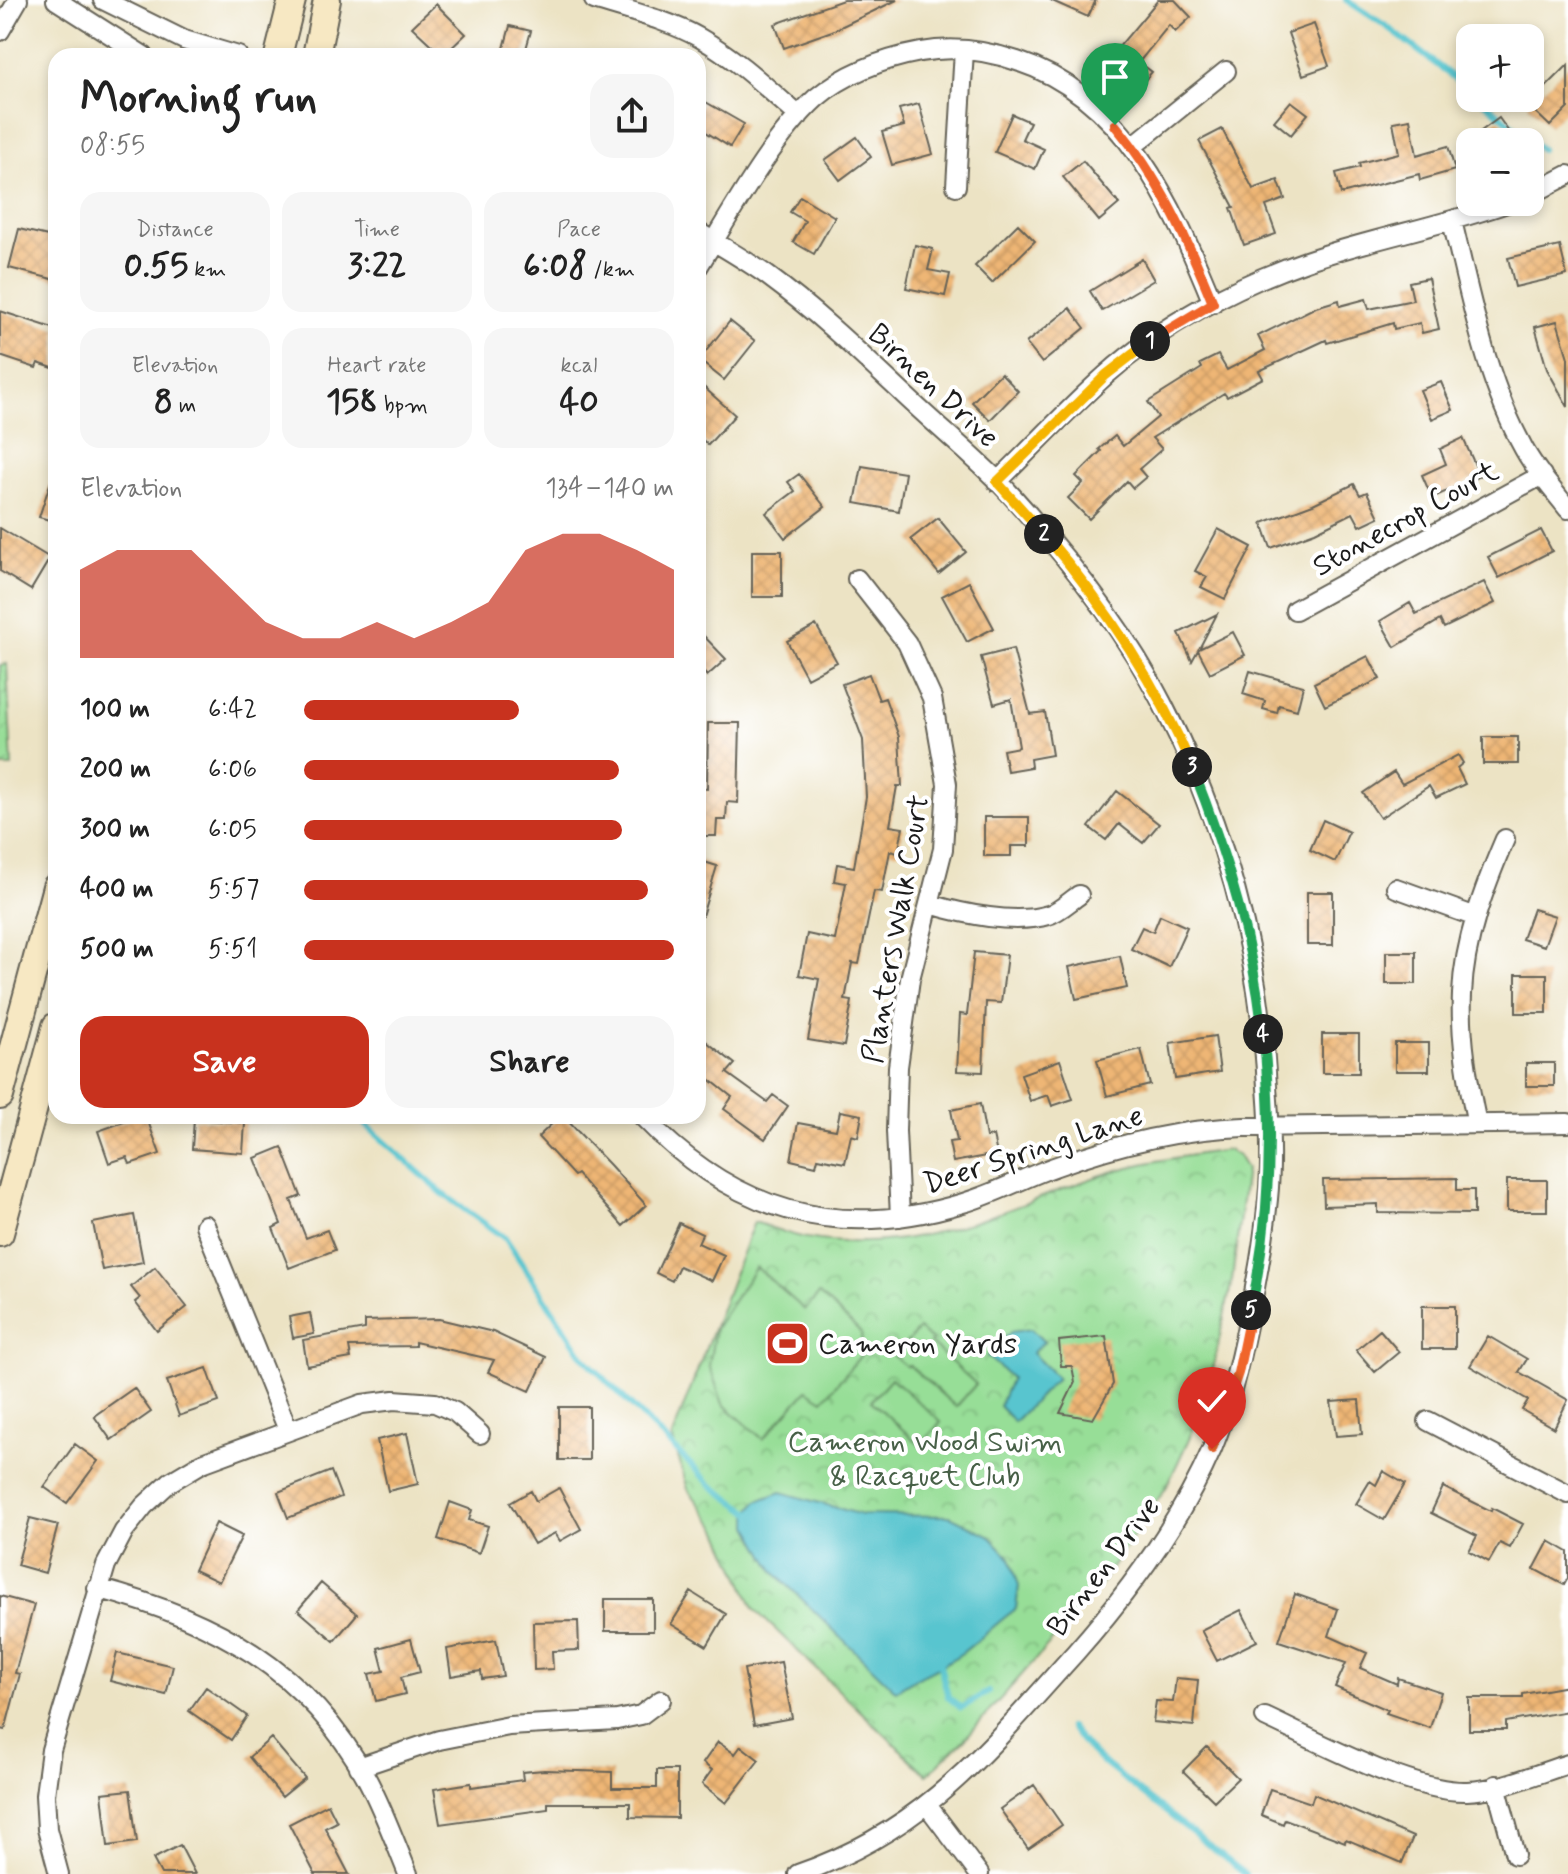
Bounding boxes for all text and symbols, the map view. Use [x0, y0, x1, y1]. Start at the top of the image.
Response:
map controls [1456, 24, 1544, 216]
button: + [1456, 24, 1544, 112]
pin [1081, 43, 1149, 125]
icon: arrive [1093, 55, 1137, 99]
text: Morning run [80, 70, 317, 128]
button: share [590, 74, 674, 158]
button: − [1456, 128, 1544, 216]
text: 08:55 [80, 129, 145, 163]
text: Distance [136, 216, 214, 244]
text: Time [354, 216, 400, 244]
text: Pace [557, 216, 601, 244]
text: 0.55 [124, 244, 188, 289]
text: 3:22 [347, 244, 407, 289]
text: 6:08 [523, 244, 587, 289]
text: km [188, 256, 226, 284]
text: /km [587, 256, 635, 284]
street label: Birnen Drive [859, 315, 1007, 457]
pin: 1 [1130, 321, 1170, 361]
text: 1 [1145, 327, 1155, 355]
text: Elevation [132, 352, 218, 380]
text: Heart rate [328, 352, 426, 380]
text: kcal [561, 352, 597, 380]
text: 8 [154, 380, 173, 425]
text: 158 [326, 380, 378, 425]
text: 40 [559, 380, 599, 425]
text: m [173, 392, 196, 420]
text: bpm [378, 392, 428, 420]
street label: Stonecrop Court [1306, 452, 1506, 586]
text: Elevation [80, 472, 182, 506]
text: 134–140 m [545, 472, 674, 506]
pin: 2 [1024, 514, 1064, 554]
text: 2 [1039, 520, 1049, 548]
text: 100 m [80, 693, 150, 727]
text: 6:42 [208, 693, 257, 727]
pin: 3 [1172, 747, 1212, 787]
text: 200 m [80, 753, 151, 787]
text: 6:06 [208, 753, 257, 787]
text: 3 [1187, 753, 1197, 781]
street label: Planters Walk Court [854, 792, 939, 1066]
text: 300 m [80, 813, 150, 847]
text: 6:05 [208, 813, 257, 847]
text: 400 m [80, 873, 153, 907]
text: 5:57 [208, 873, 259, 907]
text: 500 m [80, 933, 154, 967]
text: 5:51 [208, 933, 257, 967]
pin: 4 [1243, 1014, 1283, 1054]
button: Save [80, 1016, 369, 1108]
button: Share [385, 1016, 674, 1108]
text: 4 [1257, 1020, 1269, 1048]
street label: Deer Spring Lane [919, 1097, 1148, 1204]
pin: 5 [1231, 1290, 1271, 1330]
text: 5 [1244, 1296, 1258, 1324]
sports icon: Cameron Yards [763, 1319, 811, 1367]
place label: Cameron Yards [818, 1325, 1017, 1364]
pin [1178, 1367, 1246, 1449]
icon: check [1190, 1379, 1234, 1423]
park label: Cameron Wood Swim & Racquet Club [787, 1423, 1063, 1496]
street label: Birnen Drive [1039, 1489, 1170, 1645]

